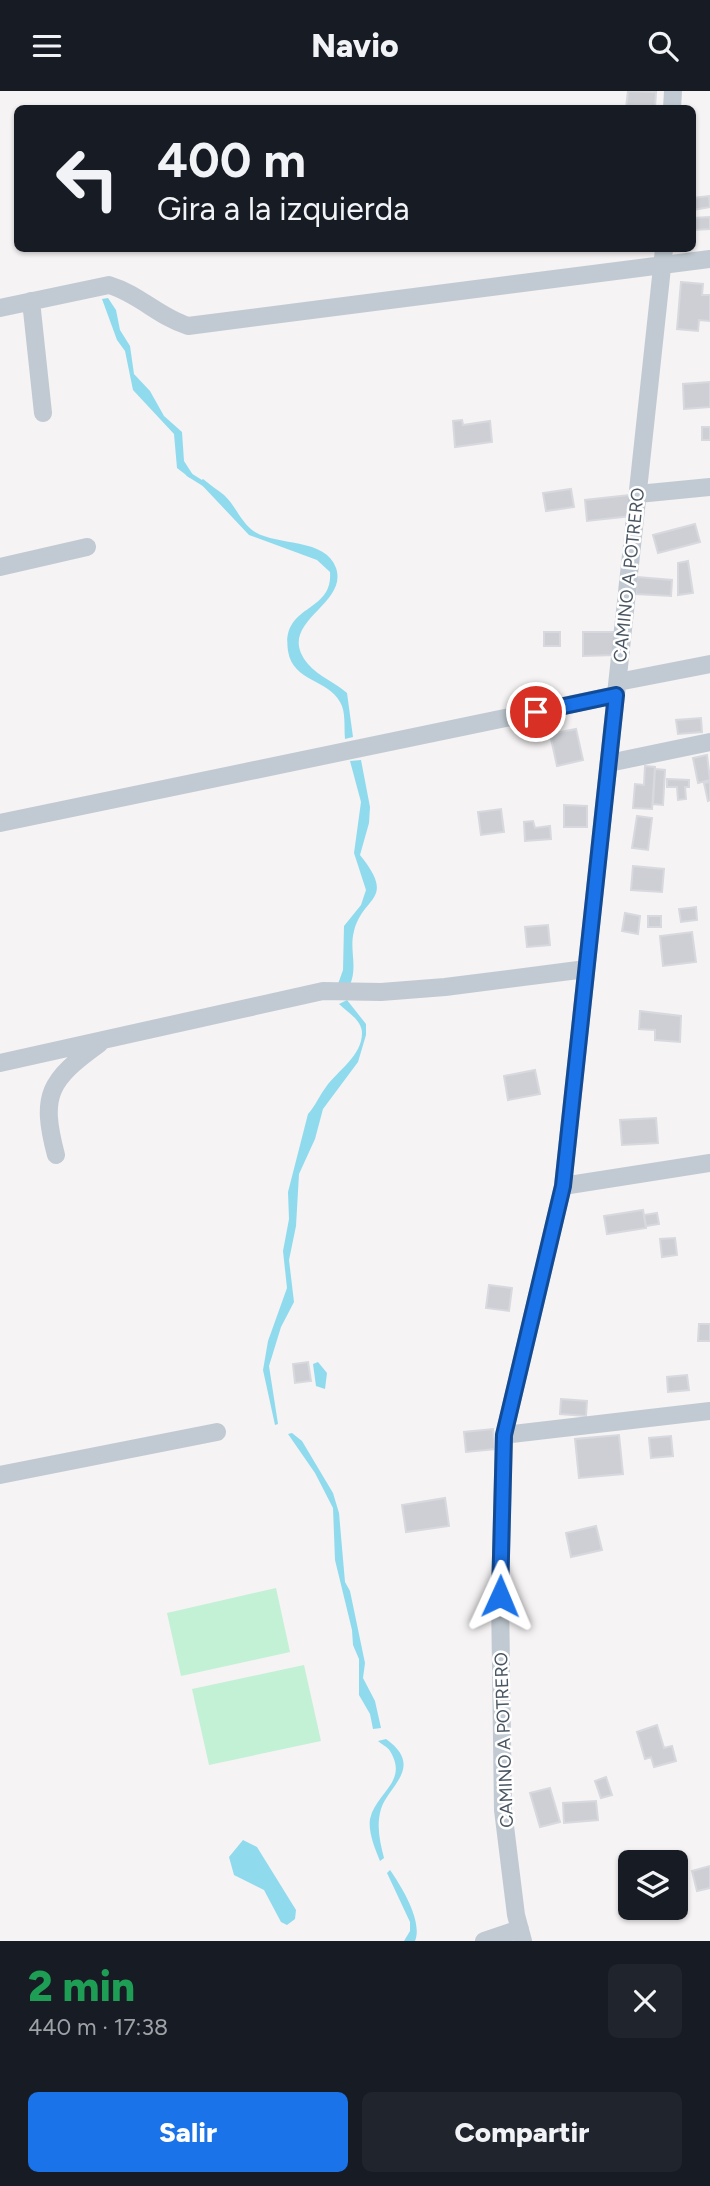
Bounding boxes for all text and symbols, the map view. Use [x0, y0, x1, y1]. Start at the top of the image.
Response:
icon: menu [28, 27, 66, 65]
text: Navio [311, 27, 399, 65]
icon: search [644, 27, 682, 65]
text: 400 m [157, 130, 306, 189]
icon: left [42, 133, 133, 224]
text: Gira a la izquierda [157, 190, 410, 228]
street label: CAMINO A POTRERO [609, 487, 649, 663]
pin [506, 682, 566, 742]
icon: arrive [517, 693, 555, 731]
position arrow [463, 1559, 537, 1633]
street label: CAMINO A POTRERO [490, 1652, 518, 1828]
map controls [618, 1850, 688, 1920]
button: layers [618, 1850, 688, 1920]
text: 2 min [28, 1961, 135, 2012]
button: close [608, 1964, 682, 2038]
text: 440 m · 17:38 [28, 2013, 168, 2041]
button: Salir [28, 2092, 348, 2172]
button: Compartir [362, 2092, 682, 2172]

